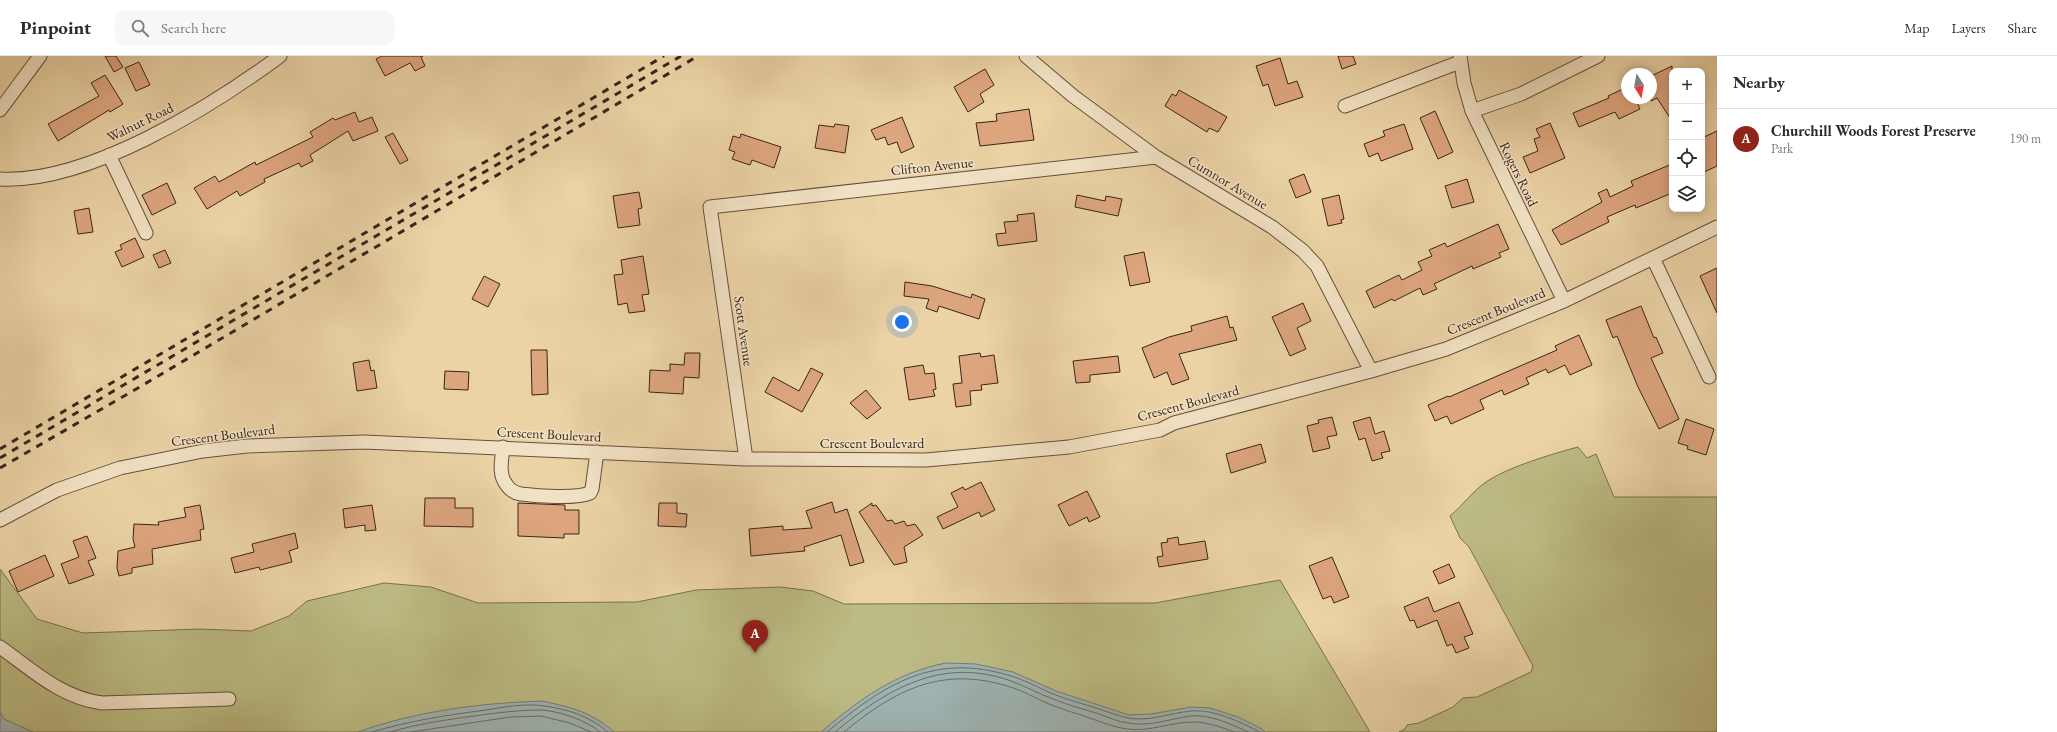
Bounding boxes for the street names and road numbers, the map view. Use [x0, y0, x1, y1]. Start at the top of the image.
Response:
street label: Walnut Road [104, 98, 177, 146]
street label: Rogers Road [1496, 139, 1543, 210]
street label: Cumnor Avenue [1185, 151, 1272, 213]
street label: Clifton Avenue [890, 153, 975, 179]
street label: Crescent Boulevard [1444, 283, 1549, 339]
street label: Scott Avenue [730, 295, 758, 368]
street label: Crescent Boulevard [1135, 381, 1242, 425]
street label: Crescent Boulevard [170, 420, 277, 450]
street label: Crescent Boulevard [496, 422, 603, 446]
street label: Crescent Boulevard [820, 434, 925, 452]

